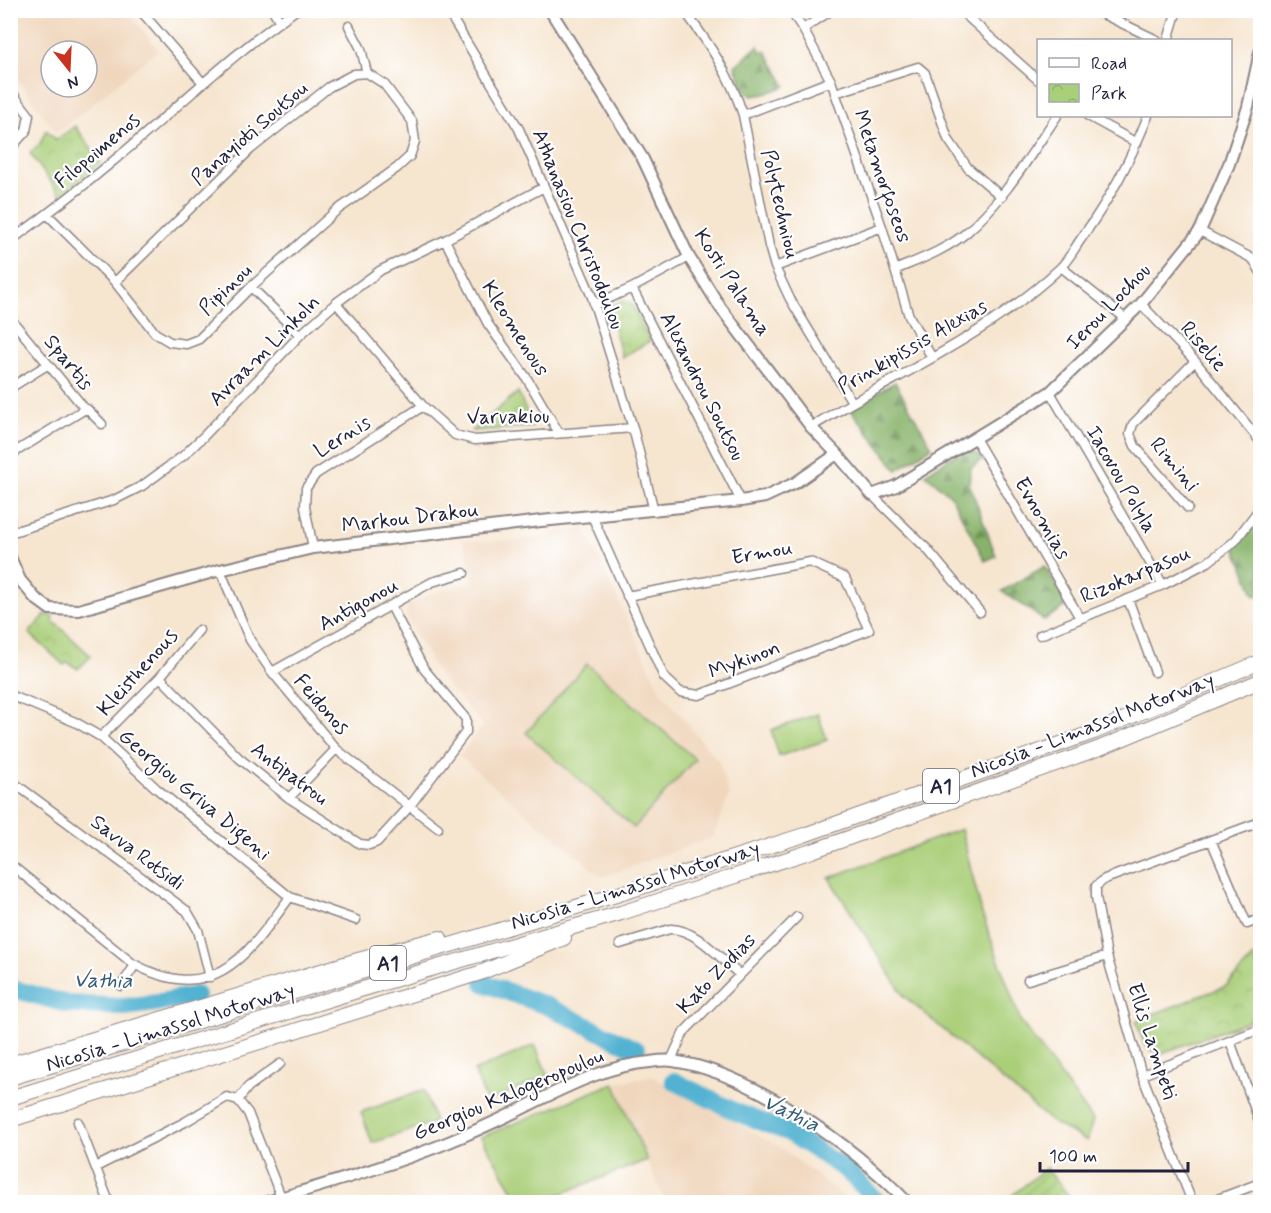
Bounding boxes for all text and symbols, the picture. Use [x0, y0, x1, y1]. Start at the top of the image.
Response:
north arrow [39, 39, 99, 99]
legend [1037, 39, 1232, 117]
text: Road [1091, 52, 1127, 76]
text: N [65, 70, 81, 93]
street label: Panayioti Soutsou [185, 75, 314, 192]
text: Park [1091, 82, 1127, 106]
street label: Metamorfoseos [844, 106, 918, 247]
street label: Filopoimenos [49, 107, 147, 195]
street label: Athanasiou Christodoulou [525, 125, 631, 334]
street label: Polytechniou [754, 147, 806, 262]
street label: Kosti Palama [687, 223, 777, 342]
street label: Pipinou [193, 257, 258, 322]
street label: Ierou Lochou [1060, 257, 1157, 356]
street label: Kleomenous [475, 275, 556, 382]
street label: Avraam Linkoln [203, 289, 327, 413]
street label: Prinkipissis Alexias [832, 293, 993, 401]
street label: Alexandrou Soutsou [653, 307, 752, 466]
street label: Riselie [1174, 315, 1233, 378]
street label: Spartis [37, 329, 99, 396]
street label: Varvakiou [466, 402, 550, 432]
street label: Lernis [309, 409, 376, 465]
street label: Iacovou Polyla [1079, 421, 1163, 538]
street label: Rimini [1143, 431, 1205, 498]
street label: Evnomias [1007, 472, 1077, 565]
street label: Markou Drakou [340, 496, 480, 540]
street label: Ermou [730, 534, 795, 572]
street label: Rizokarpasou [1076, 539, 1195, 611]
street label: Antigonou [314, 571, 403, 638]
street label: Kleisthenous [91, 623, 185, 723]
street label: Mykinon [705, 634, 784, 686]
street label: Nicosia - Limassol Motorway [966, 666, 1218, 785]
street label: Feidonos [287, 668, 356, 741]
street label: Georgiou Griva Digeni [111, 722, 277, 869]
street label: Antipatrou [245, 735, 334, 812]
road number: A1 [923, 769, 959, 803]
street label: Savva Rotsidi [85, 808, 190, 897]
street label: Nicosia - Limassol Motorway [507, 835, 763, 937]
street label: Kato Zodias [671, 927, 763, 1021]
road number: A1 [370, 946, 406, 980]
water label: Vathia [73, 966, 133, 996]
street label: Nicosia - Limassol Motorway [42, 977, 298, 1079]
street label: Ellis Lampeti [1120, 980, 1184, 1103]
street label: Georgiou Kalogeropoulou [409, 1042, 608, 1149]
water label: Vathia [759, 1088, 824, 1139]
scale bar [1040, 1135, 1188, 1173]
text: 100 m [1049, 1145, 1097, 1169]

